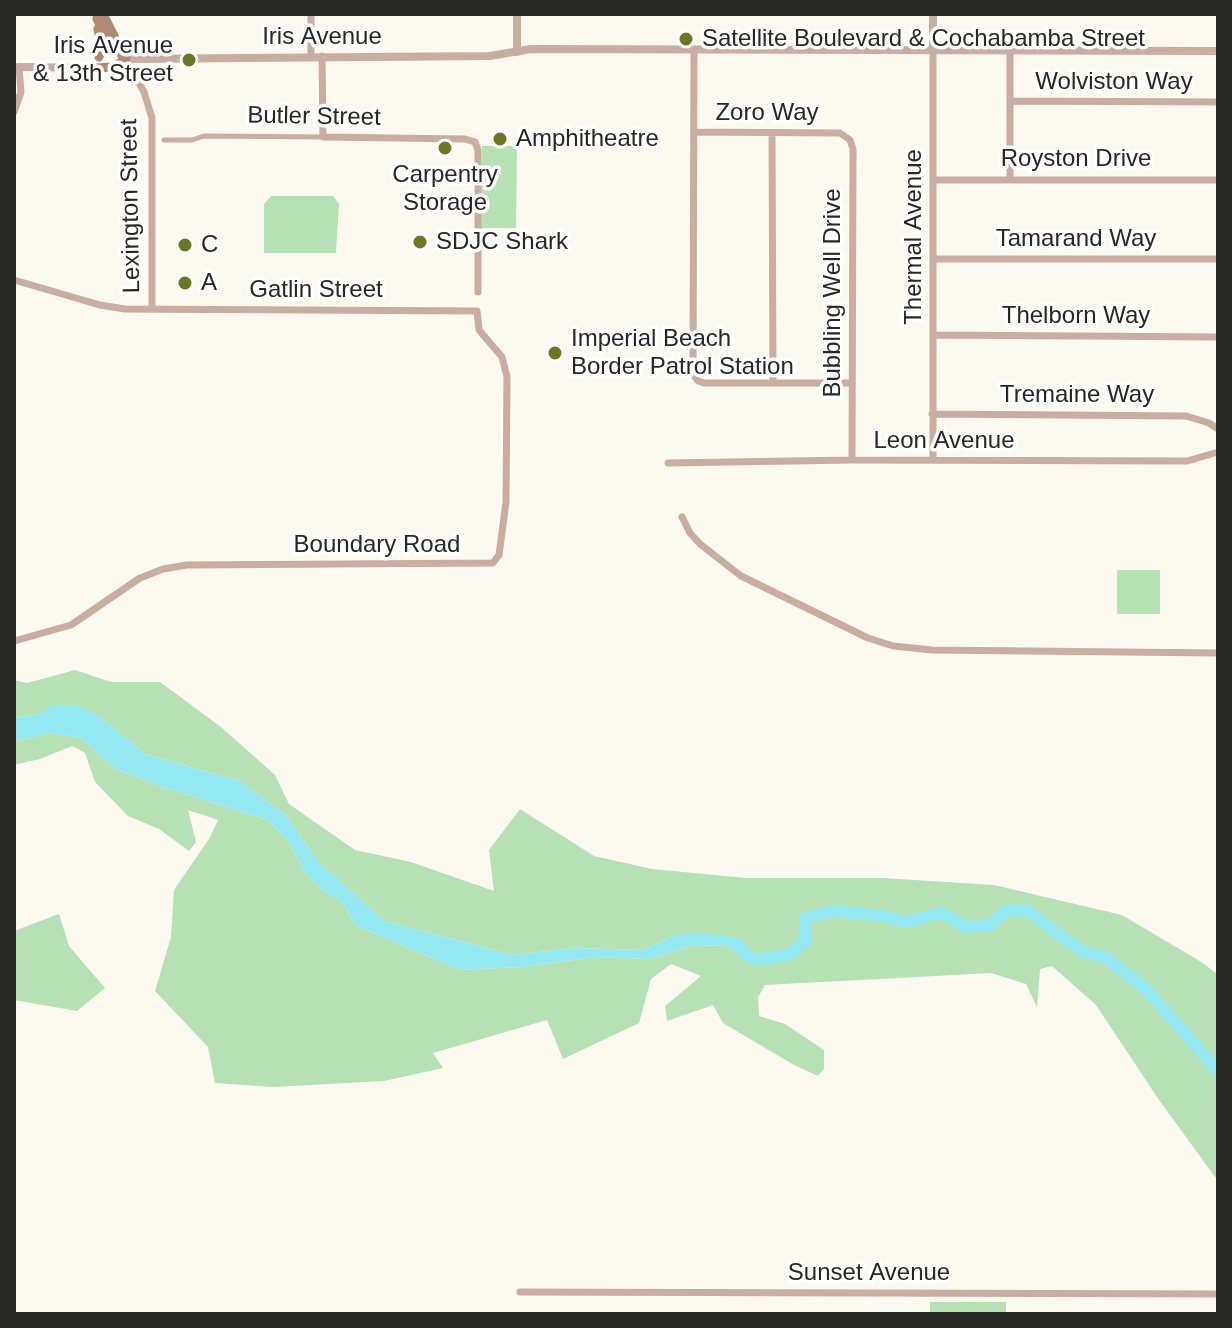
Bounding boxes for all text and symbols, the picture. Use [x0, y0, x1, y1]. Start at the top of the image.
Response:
street label: Iris Avenue [262, 23, 382, 51]
place label: Satellite Boulevard & Cochabamba Street [702, 25, 1145, 53]
marker: Satellite Boulevard & Cochabamba Street [677, 30, 695, 48]
place label: Iris Avenue & 13th Street [33, 32, 173, 88]
marker: Iris Avenue & 13th Street [180, 51, 198, 69]
street label: Wolviston Way [1035, 68, 1193, 96]
street label: Zoro Way [715, 99, 819, 127]
street label: Butler Street [247, 101, 381, 133]
street label: Lexington Street [115, 118, 147, 294]
place label: Amphitheatre [516, 125, 659, 153]
marker: Amphitheatre [491, 130, 509, 148]
marker: Carpentry Storage [436, 139, 454, 157]
street label: Royston Drive [1001, 145, 1151, 173]
street label: Thermal Avenue [900, 149, 928, 325]
place label: Carpentry Storage [392, 161, 498, 217]
street label: Bubbling Well Drive [819, 189, 847, 397]
street label: Tamarand Way [996, 225, 1156, 253]
place label: SDJC Shark [436, 228, 568, 256]
place label: C [201, 231, 218, 259]
marker: SDJC Shark [411, 233, 429, 251]
marker: C [176, 236, 194, 254]
place label: A [201, 269, 217, 297]
marker: A [176, 274, 194, 292]
street label: Gatlin Street [249, 276, 383, 304]
street label: Thelborn Way [1002, 302, 1150, 330]
place label: Imperial Beach Border Patrol Station [571, 325, 794, 381]
marker: Imperial Beach Border Patrol Station [546, 344, 564, 362]
street label: Tremaine Way [1000, 381, 1154, 409]
street label: Leon Avenue [873, 427, 1015, 455]
street label: Boundary Road [294, 531, 460, 559]
street label: Sunset Avenue [788, 1259, 950, 1287]

